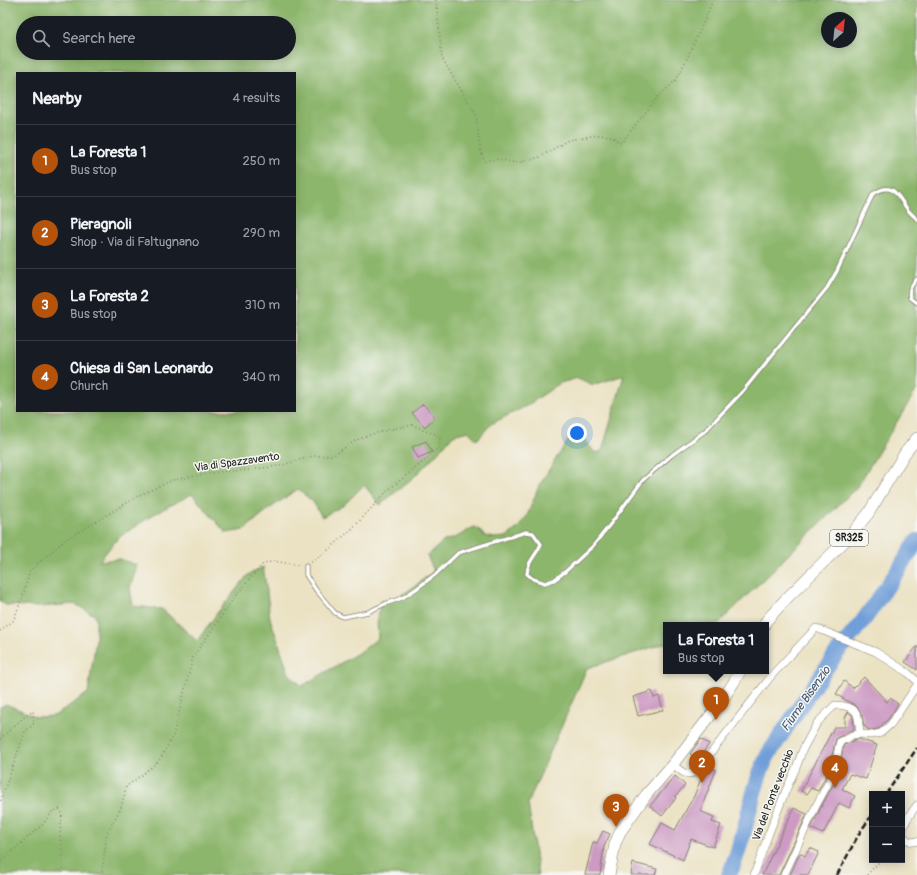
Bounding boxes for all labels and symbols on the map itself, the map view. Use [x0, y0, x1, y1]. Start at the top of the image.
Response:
north arrow [821, 12, 857, 48]
your location [567, 423, 587, 443]
street label: Via di Spazzavento [194, 450, 280, 474]
road number: SR325 [830, 530, 868, 546]
water label: Fiume Bisenzio [778, 662, 835, 734]
pin: 1 [703, 687, 729, 720]
street label: Via del Ponte vecchio [750, 747, 796, 843]
pin: 2 [689, 750, 715, 783]
pin: 4 [822, 755, 848, 788]
pin: 3 [603, 794, 629, 827]

